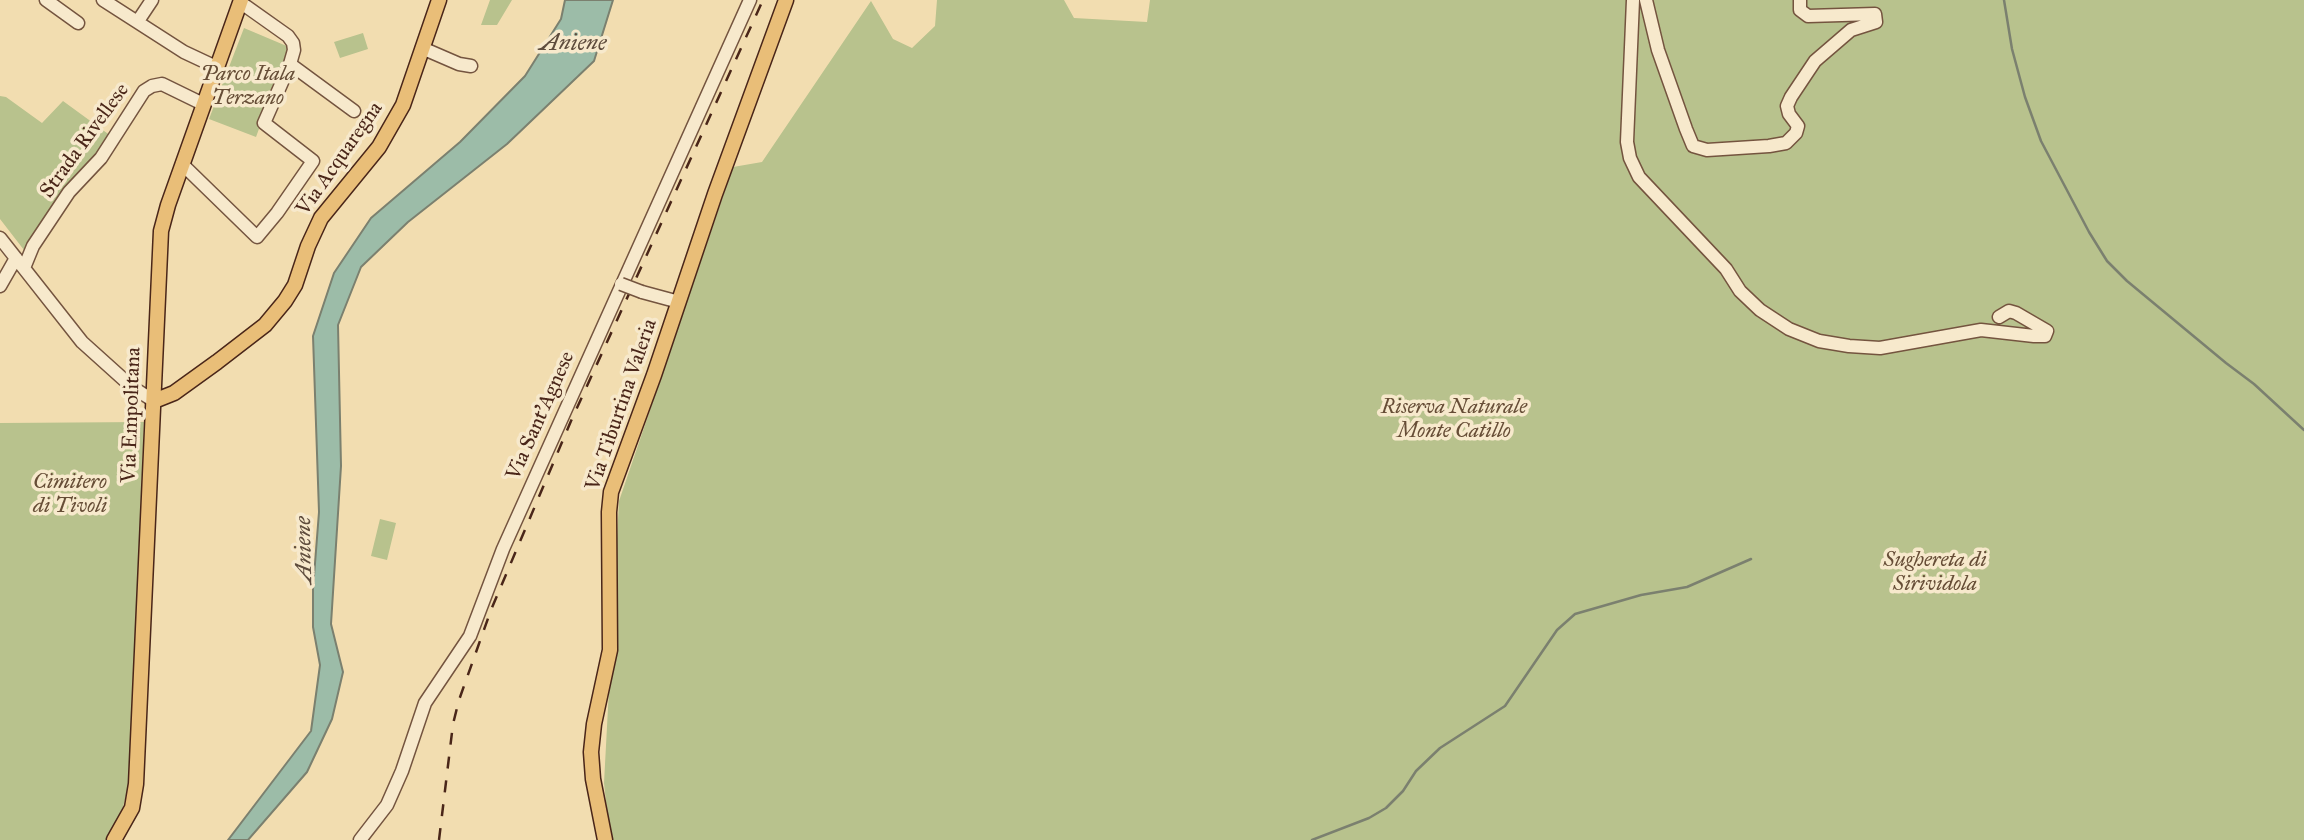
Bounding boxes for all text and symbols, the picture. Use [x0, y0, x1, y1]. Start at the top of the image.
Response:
water label: Aniene [539, 30, 607, 58]
park label: Parco Itala Terzano [201, 62, 295, 112]
street label: Strada Rivellese [35, 79, 135, 203]
street label: Via Acquaregna [291, 97, 389, 221]
street label: Via Tiburtina Valeria [581, 316, 663, 494]
street label: Via Empolitana [117, 347, 147, 483]
street label: Via Sant'Agnese [501, 348, 581, 484]
park label: Riserva Naturale Monte Catillo [1381, 395, 1527, 445]
park label: Cimitero di Tivoli [33, 470, 107, 520]
water label: Aniene [291, 516, 319, 584]
park label: Sughereta di Sirividola [1883, 548, 1987, 598]

